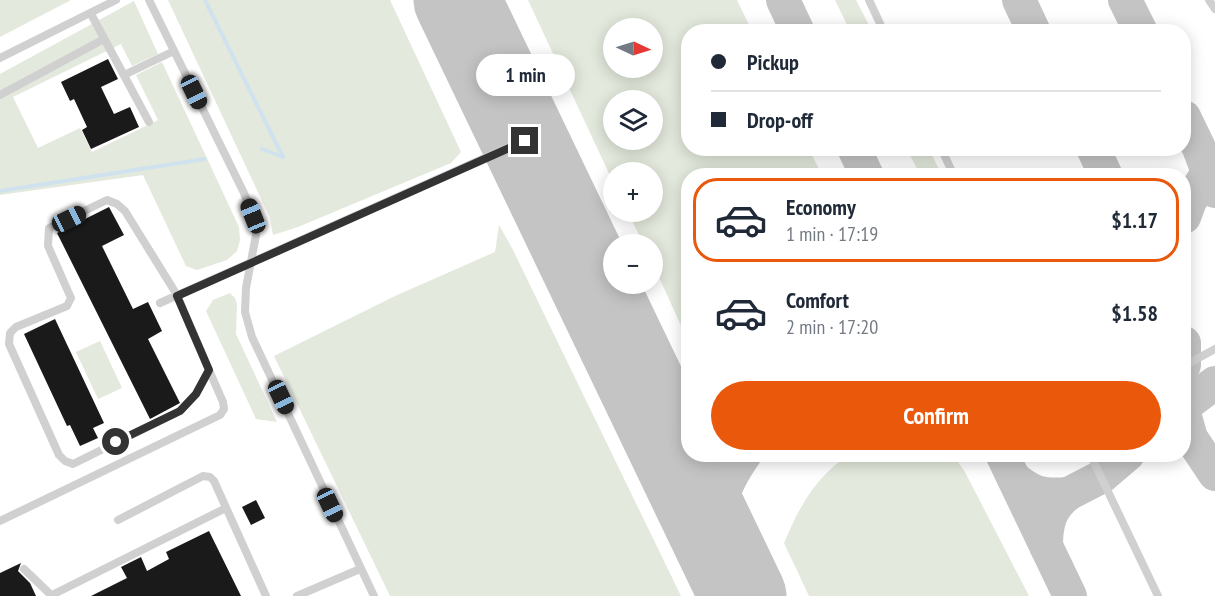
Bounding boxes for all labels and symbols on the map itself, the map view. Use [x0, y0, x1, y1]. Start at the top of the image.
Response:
north arrow [603, 18, 663, 78]
callout: 1 min [476, 54, 574, 96]
car [178, 72, 210, 112]
route end [511, 127, 538, 154]
car [238, 196, 268, 236]
car [49, 203, 89, 235]
car [265, 377, 297, 417]
route start [102, 428, 129, 455]
car [314, 485, 346, 525]

